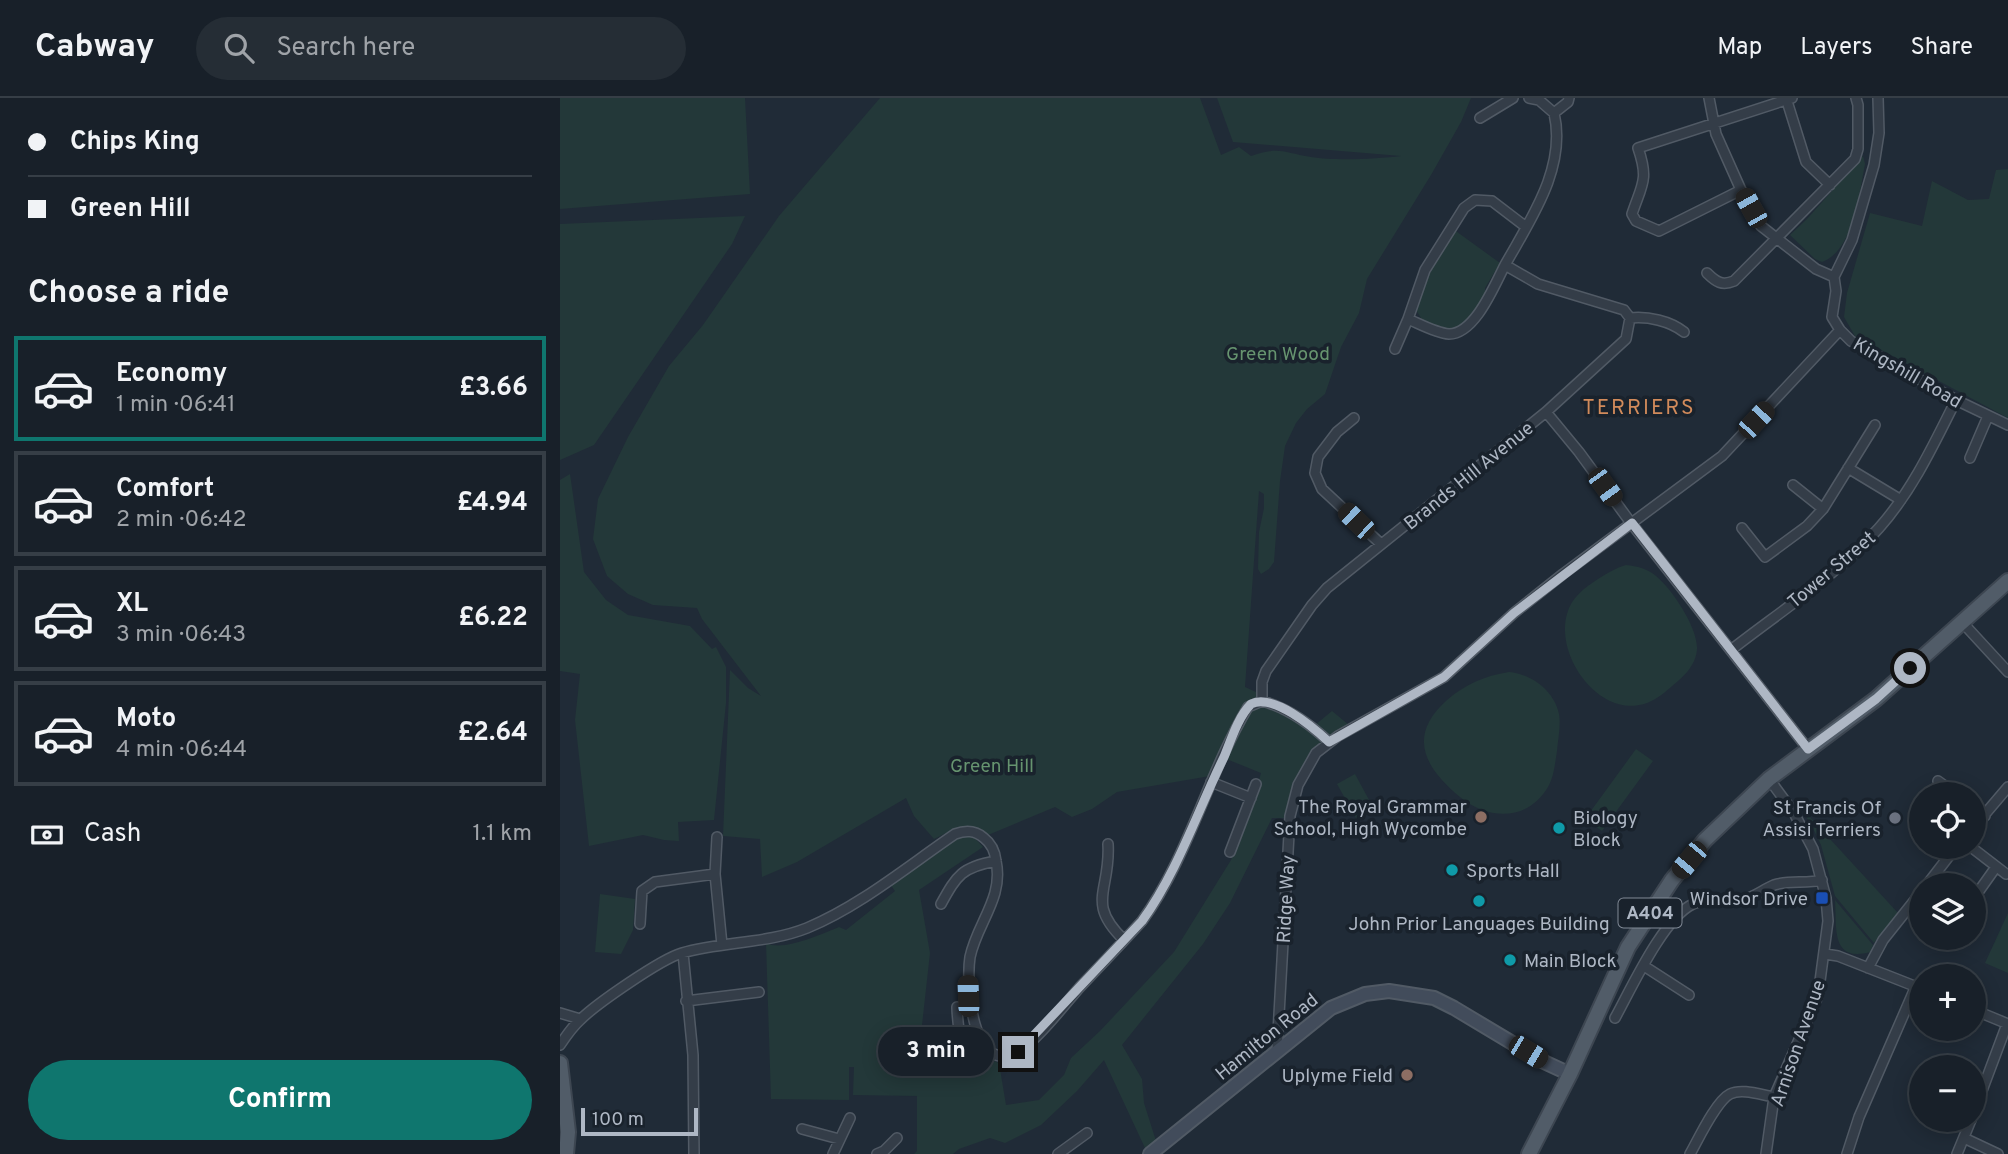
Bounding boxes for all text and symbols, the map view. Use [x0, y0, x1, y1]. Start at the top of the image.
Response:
search box [196, 17, 686, 80]
text: Cabway [35, 27, 154, 69]
icon: search [220, 29, 258, 67]
text: Search here [276, 32, 415, 65]
text: Map [1717, 33, 1762, 63]
text: Layers [1800, 33, 1872, 63]
text: Share [1910, 33, 1973, 63]
text: Chips King [70, 126, 200, 159]
car [1732, 185, 1771, 231]
text: Green Hill [70, 193, 191, 226]
text: Choose a ride [28, 274, 229, 314]
street label: Kingshill Road [1848, 333, 1966, 415]
park label: Green Wood [1226, 343, 1330, 367]
icon: car [32, 357, 95, 420]
text: Economy [116, 358, 227, 391]
text: £3.66 [459, 372, 528, 405]
text: 1 min · 06:41 [116, 391, 236, 420]
district label: TERRIERS [1582, 395, 1696, 422]
car [1734, 397, 1779, 443]
street label: Brands Hill Avenue [1400, 417, 1539, 536]
car [1585, 464, 1626, 510]
icon: car [32, 472, 95, 535]
text: Comfort [116, 473, 214, 506]
text: £4.94 [457, 487, 528, 520]
car [1334, 499, 1379, 543]
text: 2 min · 06:42 [116, 506, 247, 535]
street label: Tower Street [1783, 527, 1881, 614]
icon: car [32, 587, 95, 650]
text: XL [116, 588, 148, 621]
text: £6.22 [458, 602, 528, 635]
text: 3 min · 06:43 [116, 621, 246, 650]
route start [1894, 652, 1926, 684]
icon: car [32, 702, 95, 765]
text: Moto [116, 703, 176, 736]
text: £2.64 [457, 717, 528, 750]
text: 4 min · 06:44 [116, 736, 247, 765]
park label: Green Hill [950, 755, 1034, 779]
map controls [1909, 782, 1986, 1132]
button: locate [1909, 782, 1986, 859]
place label: The Royal Grammar School, High Wycombe [1273, 796, 1468, 842]
place label: St Francis Of Assisi Terriers [1762, 797, 1882, 843]
place label: Biology Block [1573, 807, 1638, 853]
marker: The Royal Grammar School, High Wycombe [1473, 809, 1489, 825]
marker: St Francis Of Assisi Terriers [1887, 810, 1903, 826]
icon: cash [28, 816, 66, 854]
text: Cash [84, 818, 141, 851]
text: 1.1 km [473, 820, 532, 849]
marker: Biology Block [1551, 820, 1567, 836]
car [1668, 837, 1711, 883]
street label: Ridge Way [1273, 854, 1301, 944]
place label: Sports Hall [1466, 860, 1560, 884]
marker: Sports Hall [1444, 862, 1460, 878]
button: layers [1909, 873, 1986, 950]
place label: Windsor Drive [1689, 888, 1808, 912]
marker: Windsor Drive [1814, 890, 1830, 906]
marker: John Prior Languages Building [1471, 893, 1487, 909]
road number: A404 [1618, 898, 1682, 928]
place label: John Prior Languages Building [1348, 913, 1610, 937]
place label: Main Block [1524, 950, 1617, 974]
marker: Main Block [1502, 952, 1518, 968]
button: + [1909, 964, 1986, 1041]
car [957, 975, 980, 1017]
street label: Arnison Avenue [1766, 977, 1832, 1110]
street label: Hamilton Road [1211, 989, 1324, 1086]
callout: 3 min [878, 1028, 994, 1076]
car [1505, 1032, 1552, 1072]
route end [1002, 1036, 1034, 1068]
text: 3 min [906, 1037, 966, 1066]
button: − [1909, 1055, 1986, 1132]
button: Confirm [28, 1060, 532, 1140]
place label: Uplyme Field [1282, 1065, 1393, 1089]
marker: Uplyme Field [1399, 1067, 1415, 1083]
scale bar [581, 1105, 698, 1137]
text: 100 m [592, 1108, 644, 1132]

